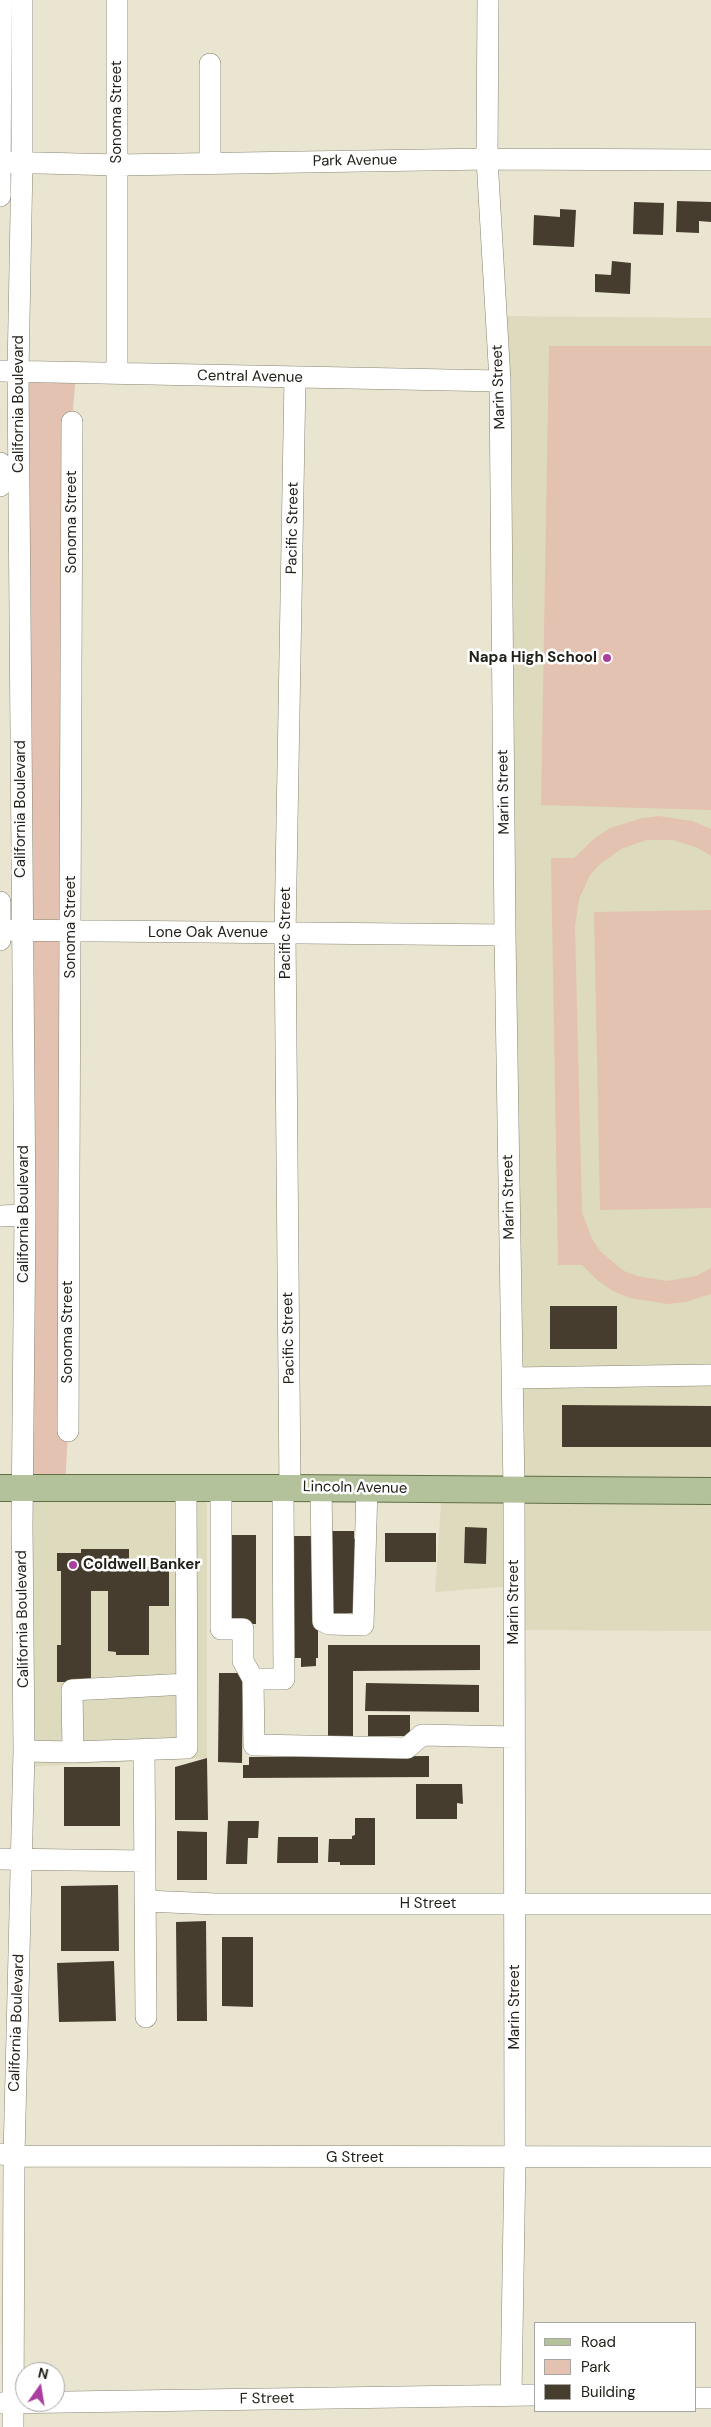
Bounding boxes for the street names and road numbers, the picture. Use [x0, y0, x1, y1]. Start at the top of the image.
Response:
street label: Sonoma Street [108, 60, 126, 164]
street label: Park Avenue [313, 151, 397, 171]
street label: California Boulevard [10, 335, 28, 473]
street label: Marin Street [489, 344, 509, 430]
street label: Central Avenue [197, 367, 303, 387]
street label: Sonoma Street [63, 470, 81, 574]
street label: Pacific Street [283, 482, 303, 574]
street label: California Boulevard [12, 740, 30, 878]
street label: Marin Street [494, 749, 514, 835]
street label: Sonoma Street [62, 875, 80, 979]
street label: Pacific Street [277, 887, 295, 979]
street label: Lone Oak Avenue [148, 924, 268, 942]
street label: California Boulevard [15, 1145, 33, 1283]
street label: Marin Street [499, 1154, 519, 1240]
street label: Sonoma Street [59, 1280, 77, 1384]
street label: Pacific Street [279, 1292, 299, 1384]
street label: Lincoln Avenue [303, 1478, 407, 1498]
street label: California Boulevard [13, 1550, 33, 1688]
street label: Marin Street [505, 1559, 523, 1645]
street label: H Street [400, 1895, 456, 1913]
street label: California Boulevard [6, 1954, 28, 2092]
street label: Marin Street [506, 1964, 524, 2050]
street label: G Street [326, 2149, 384, 2167]
street label: F Street [240, 2390, 294, 2408]

